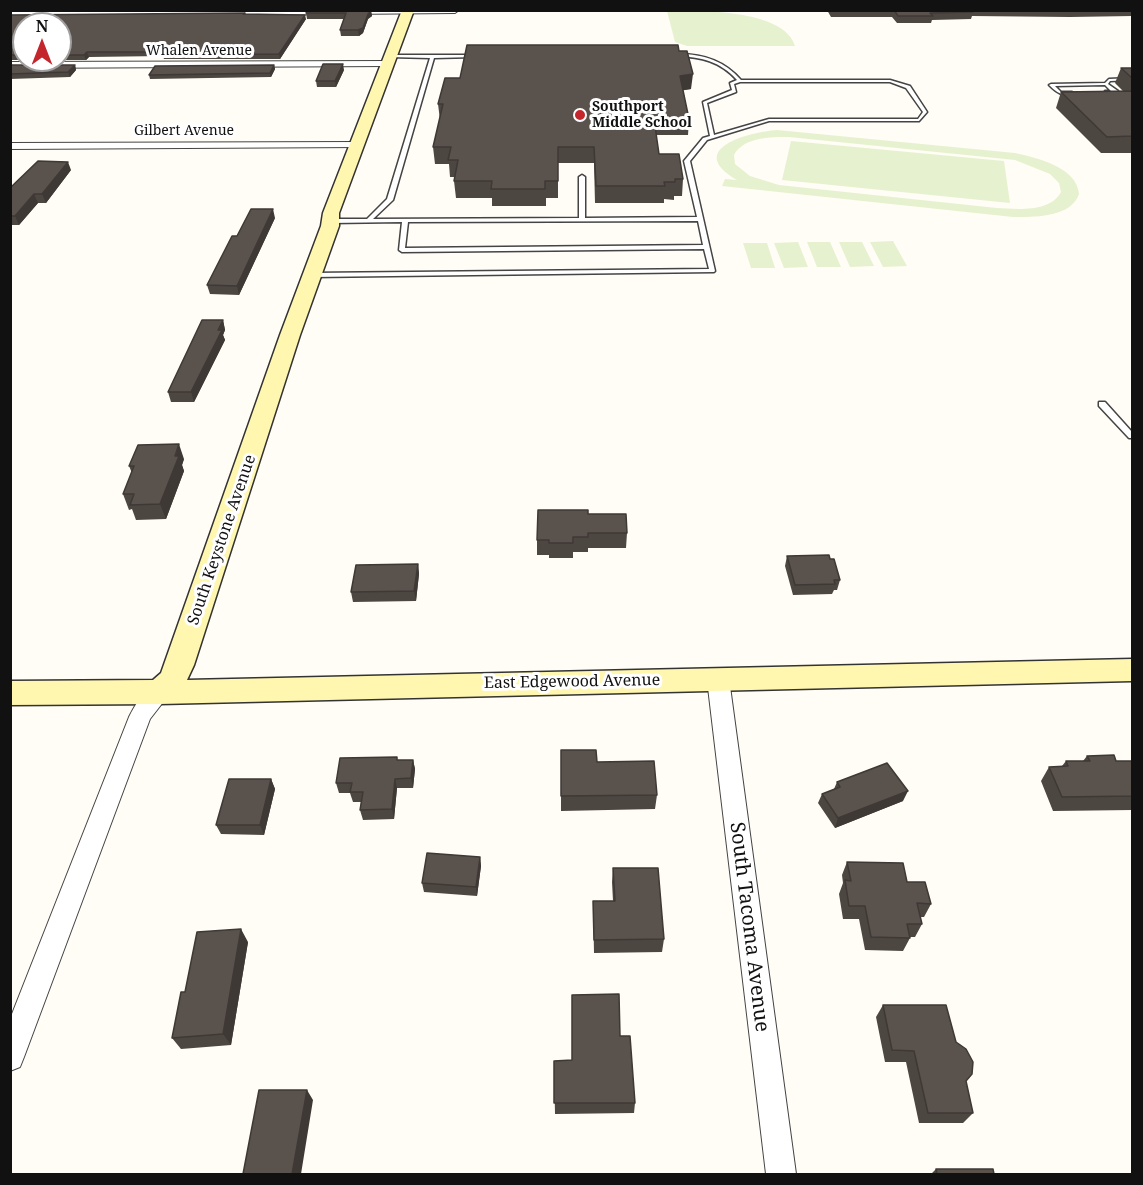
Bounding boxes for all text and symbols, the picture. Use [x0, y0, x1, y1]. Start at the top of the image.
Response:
north arrow [12, 12, 72, 72]
text: N [36, 15, 48, 37]
street label: Whalen Avenue [146, 43, 252, 59]
place label: Southport Middle School [592, 99, 692, 132]
marker: Southport Middle School [573, 108, 587, 122]
street label: Gilbert Avenue [134, 123, 234, 139]
street label: South Keystone Avenue [184, 452, 260, 628]
street label: East Edgewood Avenue [484, 671, 660, 693]
street label: South Tacoma Avenue [724, 821, 774, 1033]

